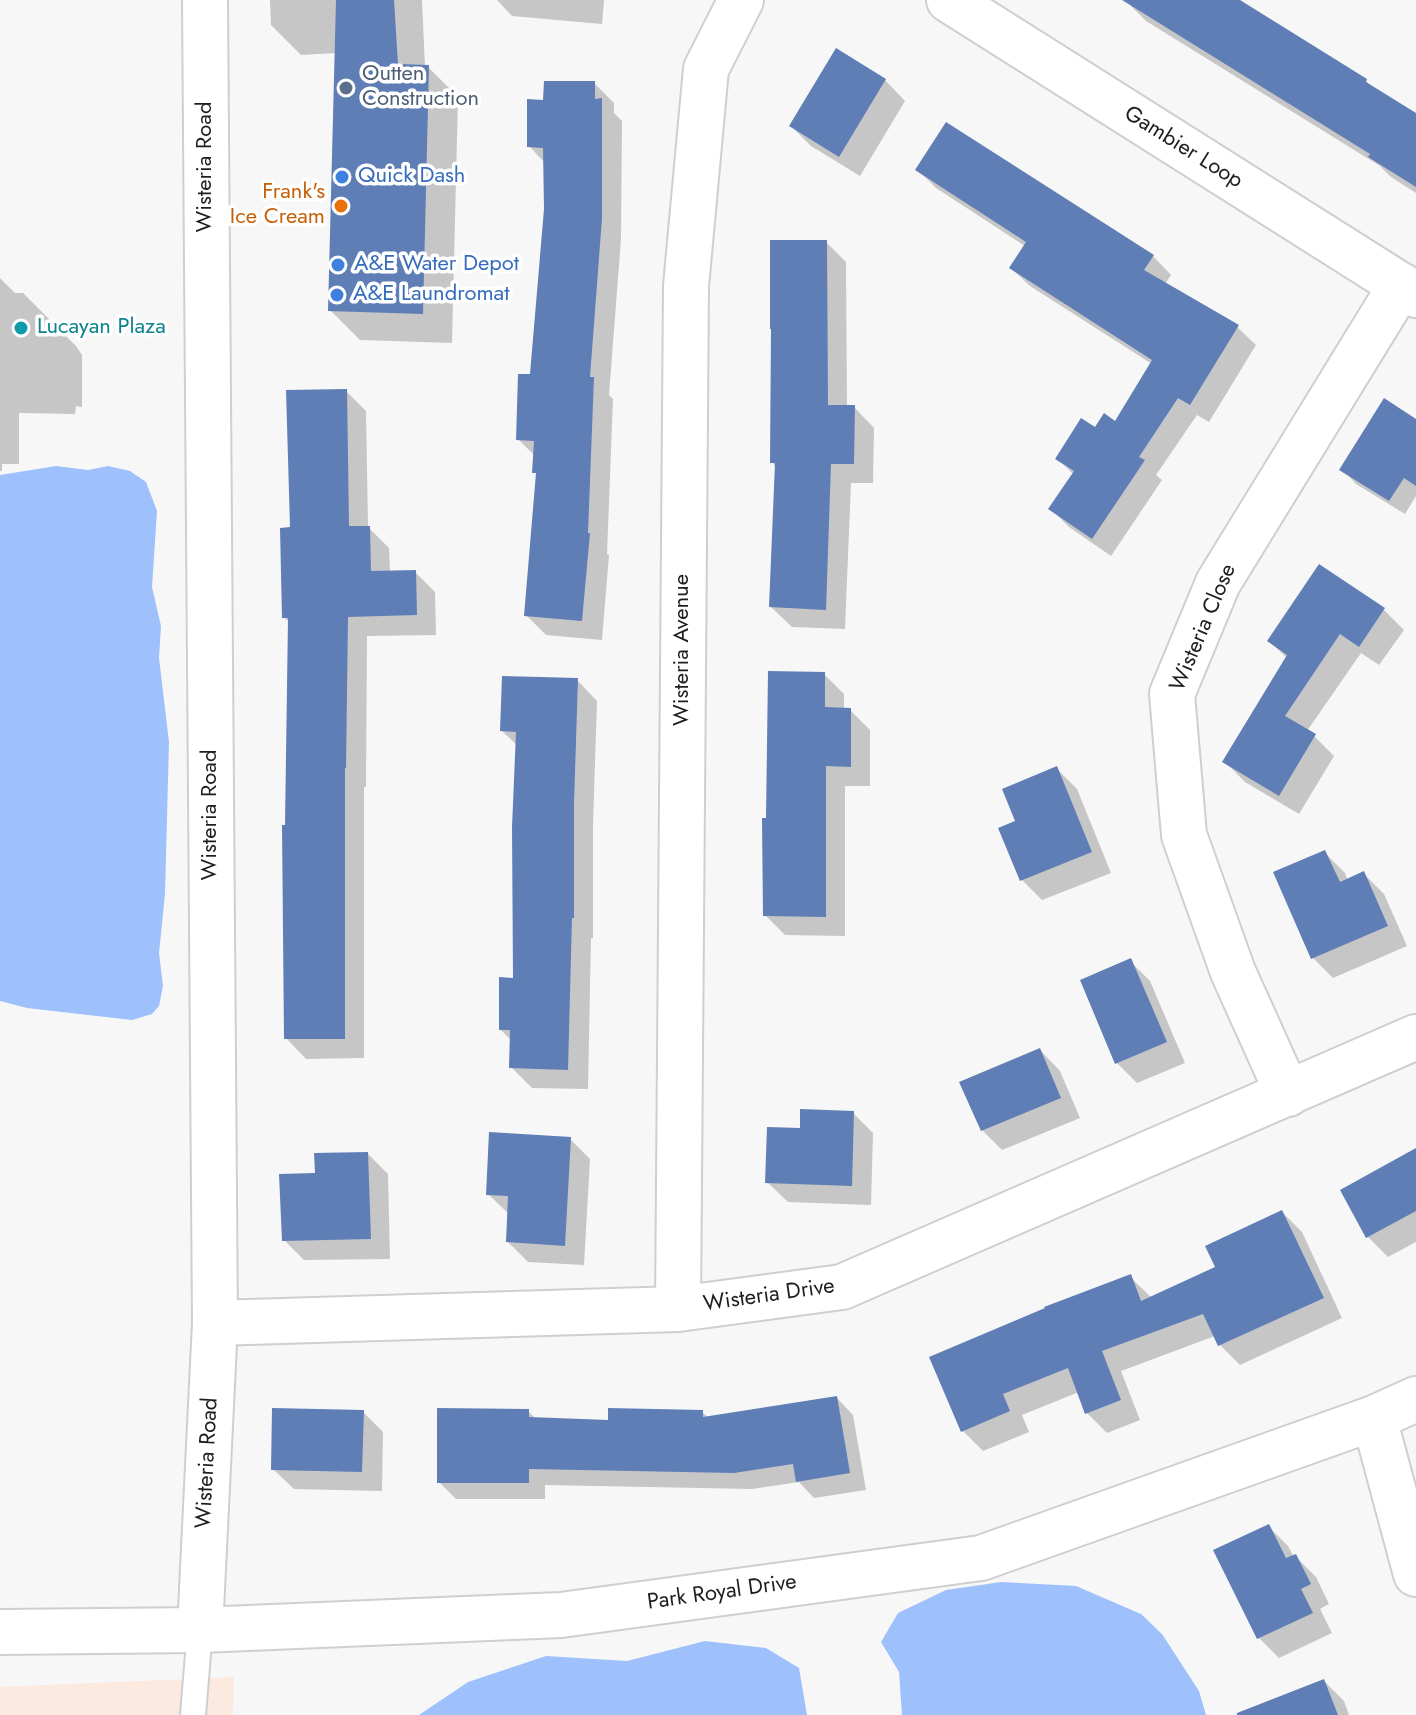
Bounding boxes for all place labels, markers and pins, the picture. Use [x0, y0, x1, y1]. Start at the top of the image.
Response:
place label: Outten Construction [362, 62, 479, 114]
marker: Outten Construction [337, 79, 355, 97]
place label: Quick Dash [358, 164, 465, 190]
marker: Quick Dash [333, 168, 351, 186]
place label: Frank's Ice Cream [230, 180, 325, 232]
marker: Frank's Ice Cream [332, 197, 350, 215]
place label: A&E Water Depot [354, 252, 519, 278]
marker: A&E Water Depot [329, 256, 347, 274]
place label: A&E Laundromat [353, 282, 509, 308]
marker: A&E Laundromat [328, 286, 346, 304]
place label: Lucayan Plaza [37, 315, 166, 341]
marker: Lucayan Plaza [12, 319, 30, 337]

